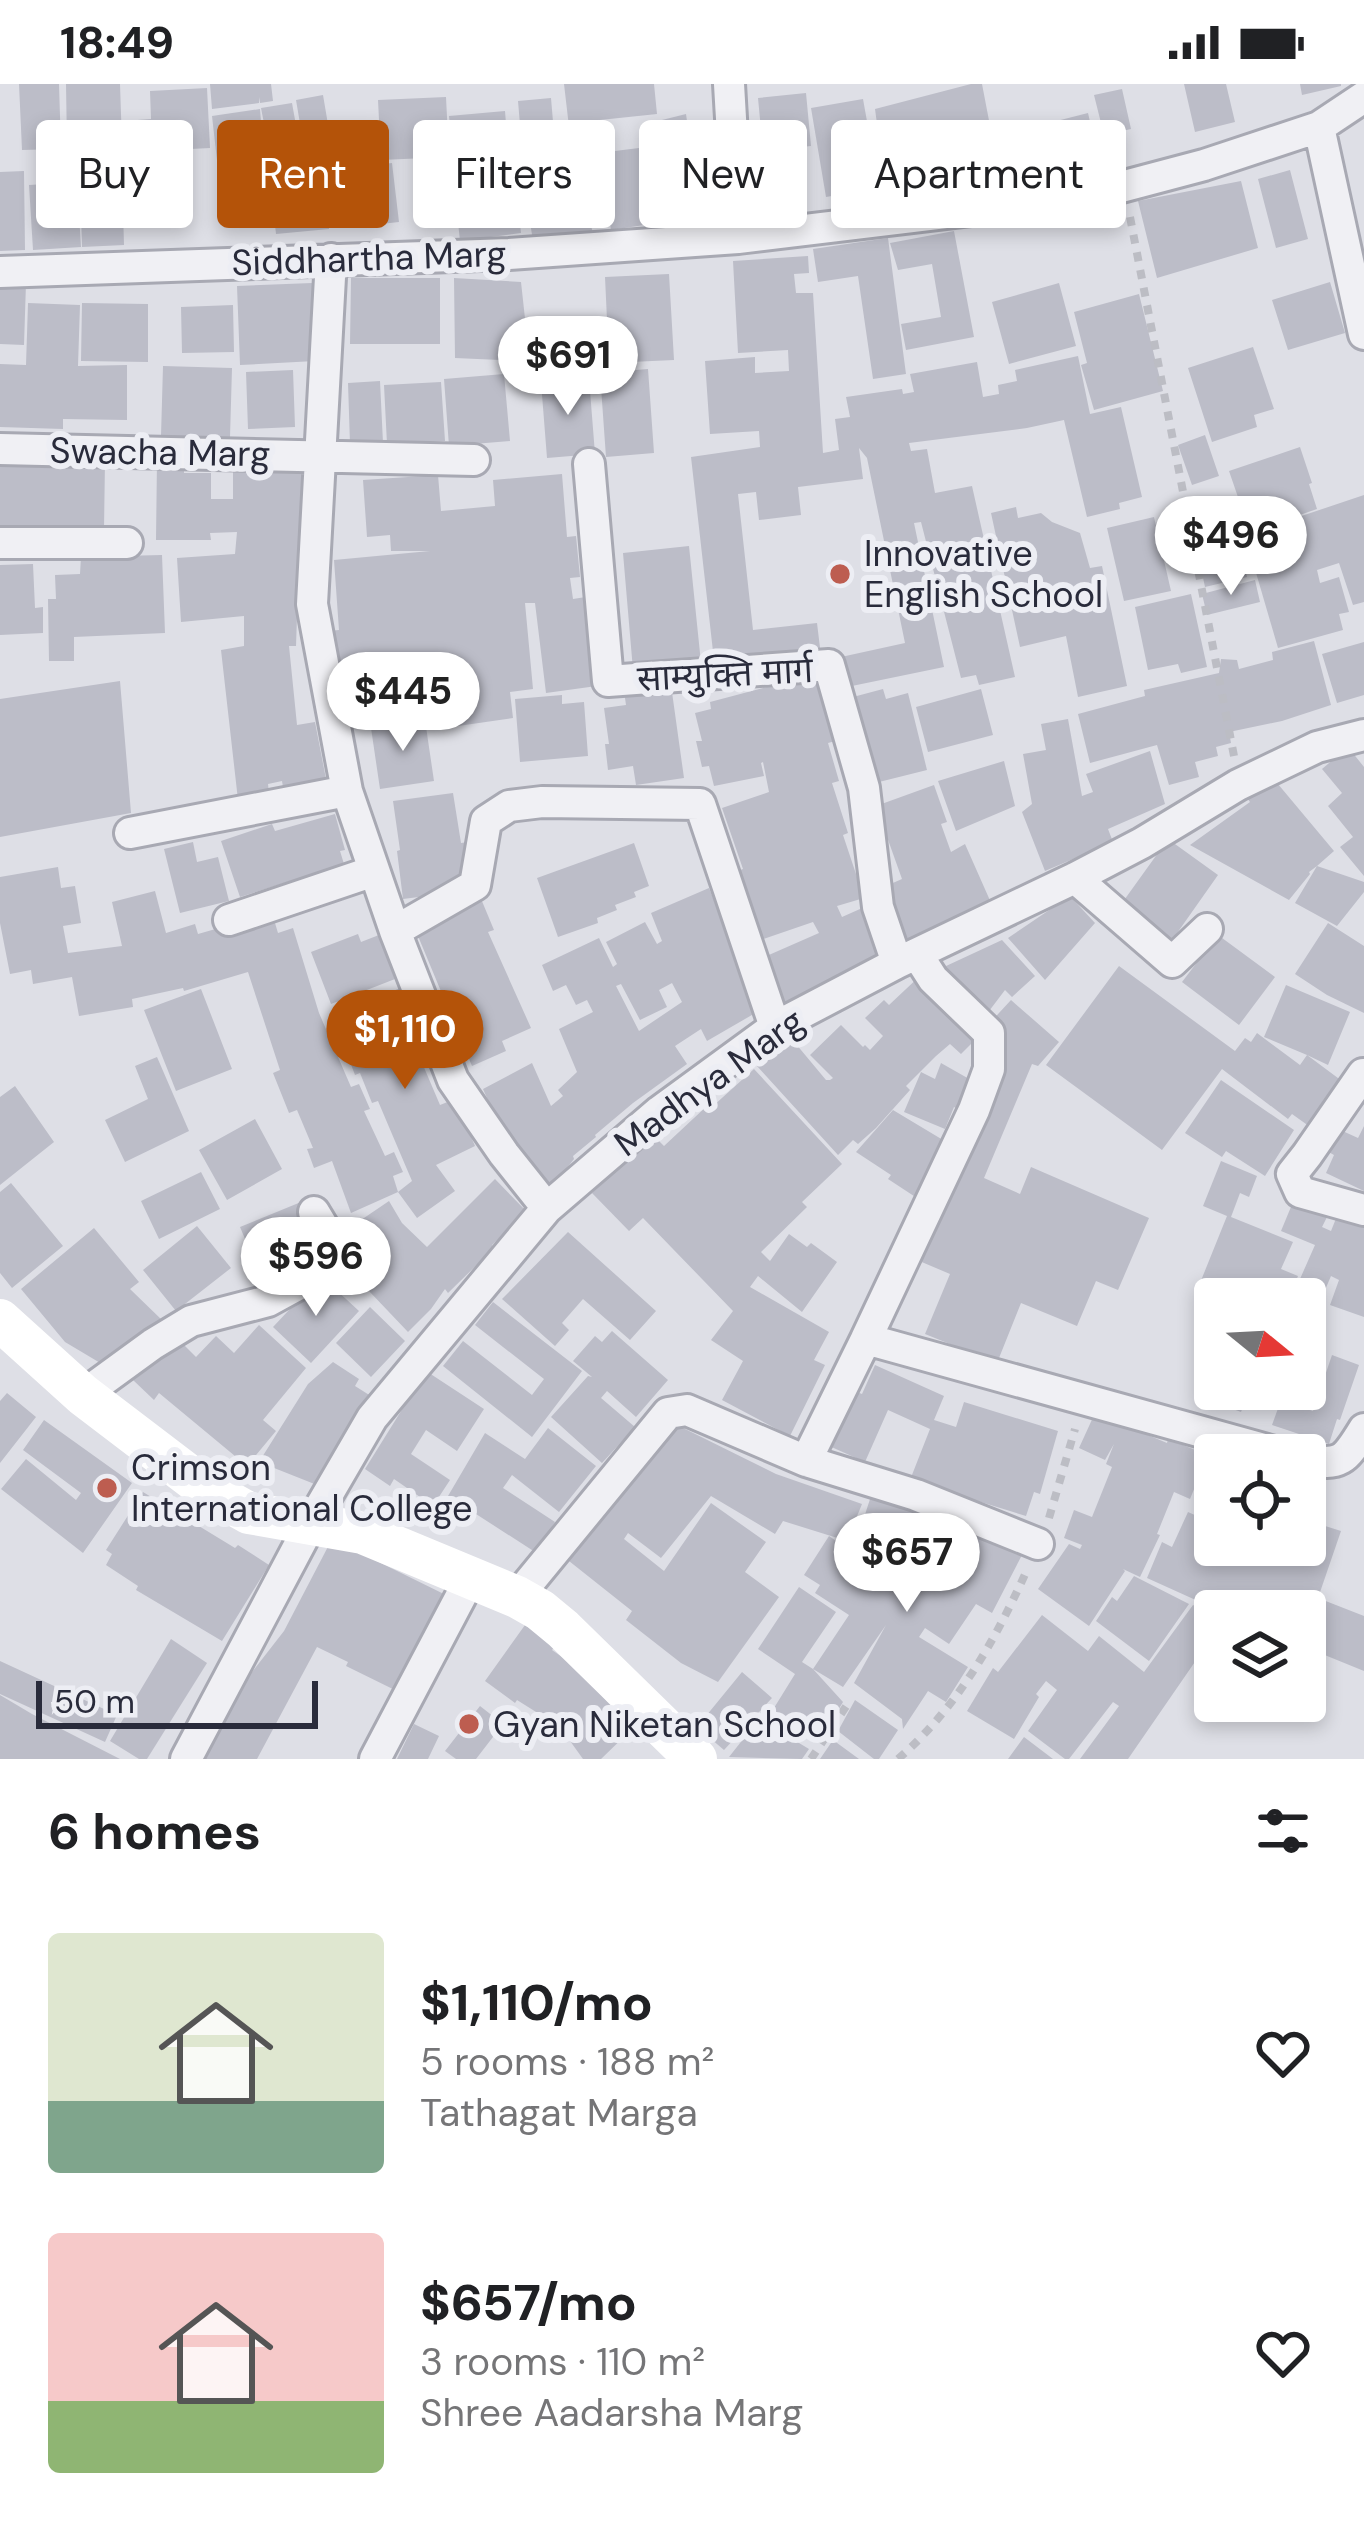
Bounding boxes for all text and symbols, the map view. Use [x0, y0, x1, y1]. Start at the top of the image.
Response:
text: 18:49 [60, 13, 174, 72]
chip: Buy [36, 120, 193, 228]
chip: Rent [217, 120, 389, 228]
chip: Filters [413, 120, 615, 228]
chip: New [639, 120, 807, 228]
chip: Apartment [831, 120, 1126, 228]
street label: Siddhartha Marg [231, 230, 507, 286]
pin: $691 [497, 316, 639, 418]
text: $691 [525, 329, 611, 380]
street label: Swacha Marg [49, 427, 271, 477]
pin: $496 [1160, 496, 1302, 598]
text: $496 [1182, 509, 1280, 560]
place label: Innovative English School [864, 530, 1103, 618]
marker: Innovative English School [827, 561, 853, 587]
street label: साम्युक्ति मार्ग [636, 646, 815, 702]
pin: $445 [332, 652, 474, 754]
text: $445 [354, 665, 452, 716]
pin: $1,110 [307, 990, 503, 1092]
street label: Madhya Marg [605, 997, 813, 1167]
text: $1,110 [353, 1003, 457, 1054]
pin: $596 [245, 1217, 387, 1319]
text: $596 [268, 1230, 364, 1281]
north arrow [1194, 1278, 1326, 1410]
map controls [1194, 1278, 1326, 1722]
button: locate [1194, 1434, 1326, 1566]
place label: Crimson International College [131, 1444, 473, 1532]
marker: Crimson International College [94, 1475, 120, 1501]
pin: $657 [836, 1513, 978, 1615]
text: $657 [861, 1526, 953, 1577]
button: layers [1194, 1590, 1326, 1722]
scale bar [36, 1675, 318, 1728]
text: 50 m [54, 1680, 135, 1723]
place label: Gyan Niketan School [493, 1701, 836, 1748]
marker: Gyan Niketan School [456, 1711, 482, 1737]
text: 6 homes [48, 1798, 261, 1865]
icon: filters [1250, 1798, 1316, 1864]
text: $1,110/mo [420, 1969, 653, 2036]
icon: home [144, 1981, 288, 2125]
icon: heart [1250, 2020, 1316, 2086]
text: 5 rooms · 188 m² [420, 2036, 715, 2087]
text: Tathagat Marga [420, 2087, 698, 2138]
text: $657/mo [420, 2269, 637, 2336]
icon: home [144, 2281, 288, 2425]
icon: heart [1250, 2320, 1316, 2386]
text: 3 rooms · 110 m² [420, 2336, 705, 2387]
text: Shree Aadarsha Marg [420, 2387, 803, 2438]

